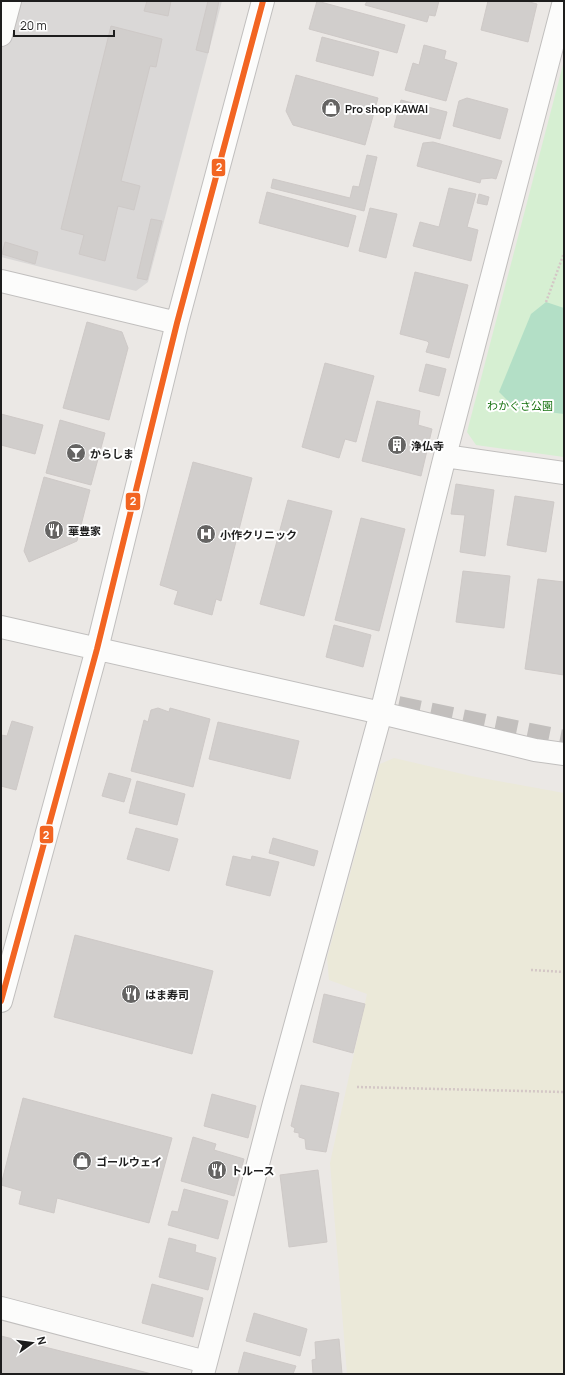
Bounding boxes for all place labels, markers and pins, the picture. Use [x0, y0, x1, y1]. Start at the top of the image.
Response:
shop icon: Pro shop KAWAI [320, 97, 342, 119]
place label: Pro shop KAWAI [345, 101, 428, 116]
building icon: 浄仏寺 [386, 434, 408, 456]
place label: 浄仏寺 [411, 438, 444, 453]
bar icon: からしま [65, 442, 87, 464]
place label: からしま [90, 446, 134, 461]
restaurant icon: 華豊家 [43, 519, 65, 541]
place label: 華豊家 [68, 523, 101, 538]
hospital icon: 小作クリニック [195, 523, 217, 545]
place label: 小作クリニック [220, 527, 297, 542]
restaurant icon: はま寿司 [120, 983, 142, 1005]
place label: はま寿司 [145, 987, 189, 1002]
shop icon: ゴールウェイ [71, 1150, 93, 1172]
place label: ゴールウェイ [96, 1154, 162, 1169]
restaurant icon: トルース [206, 1159, 228, 1181]
place label: トルース [231, 1163, 274, 1178]

